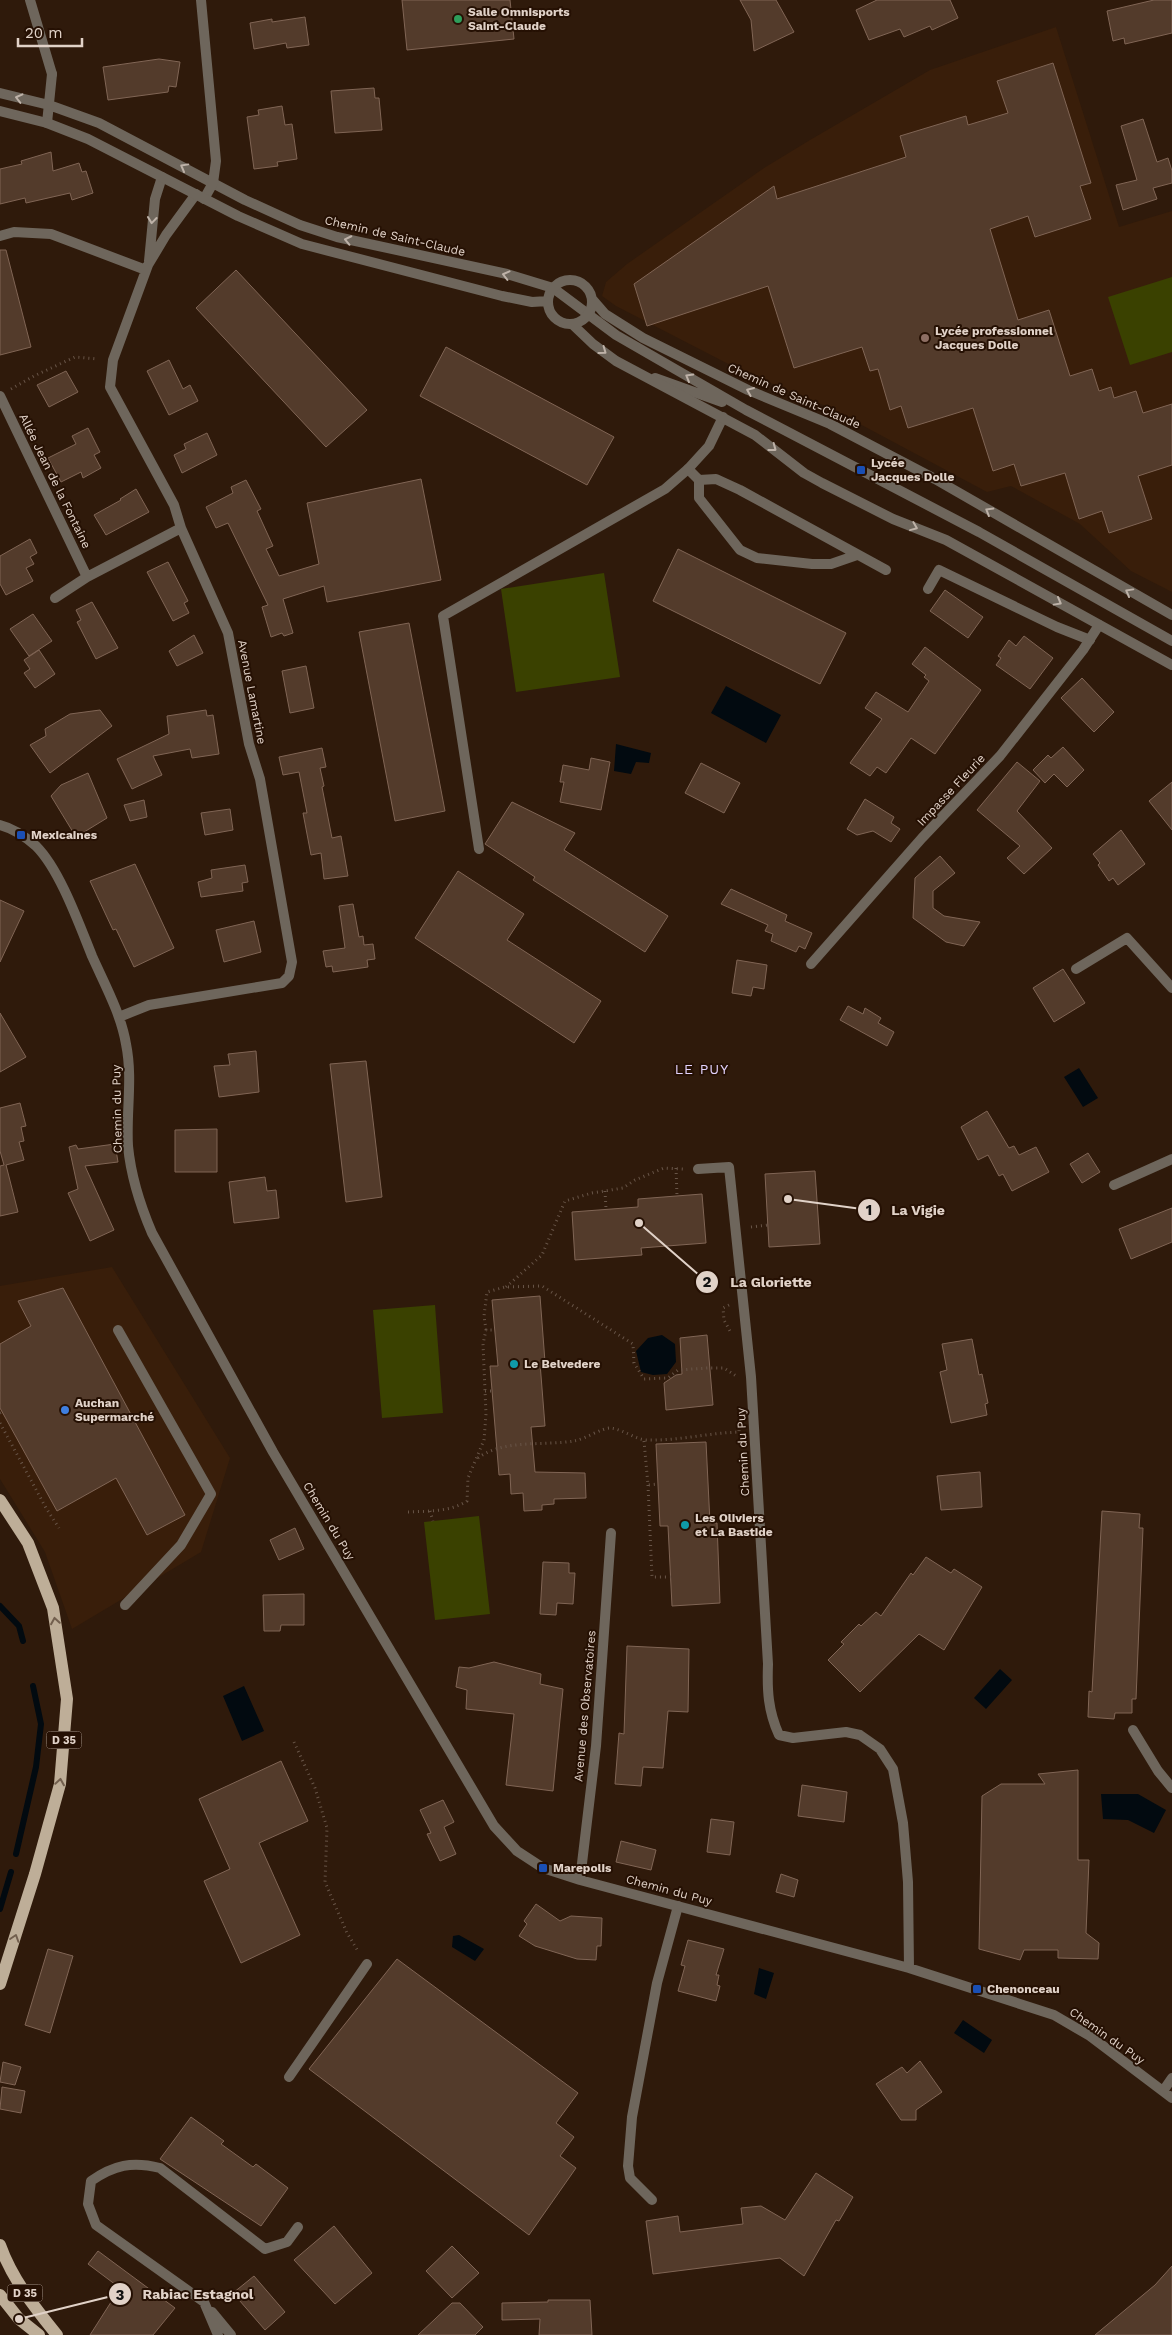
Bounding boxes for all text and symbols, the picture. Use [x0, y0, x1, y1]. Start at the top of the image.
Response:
place label: Salle Omnisports Saint-Claude [468, 5, 570, 33]
marker: Salle Omnisports Saint-Claude [452, 13, 464, 25]
scale bar [18, 15, 81, 47]
text: 20 m [25, 24, 63, 42]
one-way arrow [14, 93, 23, 104]
one-way arrow [180, 163, 189, 173]
street label: Chemin de Saint-Claude [323, 213, 467, 259]
one-way arrow [147, 217, 158, 225]
one-way arrow [343, 235, 352, 246]
one-way arrow [502, 270, 511, 281]
place label: Lycée professionnel Jacques Dolle [935, 324, 1053, 352]
marker: Lycée professionnel Jacques Dolle [919, 332, 931, 344]
one-way arrow [597, 346, 606, 354]
street label: Chemin de Saint-Claude [725, 360, 863, 432]
one-way arrow [685, 373, 694, 383]
one-way arrow [746, 386, 755, 397]
street label: Allée Jean de la Fontaine [16, 411, 94, 551]
one-way arrow [767, 442, 777, 451]
place label: Lycée Jacques Dolle [871, 456, 954, 484]
marker: Lycée Jacques Dolle [855, 464, 867, 476]
one-way arrow [985, 507, 994, 517]
one-way arrow [909, 521, 918, 531]
one-way arrow [1126, 588, 1135, 598]
one-way arrow [1052, 596, 1061, 606]
street label: Avenue Lamartine [235, 639, 269, 745]
street label: Impasse Fleurie [914, 751, 988, 829]
place label: Mexicaines [31, 828, 98, 842]
marker: Mexicaines [15, 829, 27, 841]
district label: LE PUY [675, 1061, 729, 1077]
street label: Chemin du Puy [109, 1064, 125, 1153]
callout: La Vigie [856, 1195, 955, 1224]
text: 1 [866, 1201, 872, 1219]
text: La Vigie [891, 1202, 945, 1218]
callout: La Gloriette [695, 1267, 822, 1296]
text: 2 [703, 1273, 712, 1291]
text: La Gloriette [730, 1274, 812, 1290]
place label: Le Belvedere [524, 1357, 601, 1371]
marker: Le Belvedere [508, 1358, 520, 1370]
place label: Auchan Supermarché [75, 1396, 154, 1424]
marker: Auchan Supermarché [59, 1404, 71, 1416]
street label: Chemin du Puy [734, 1407, 752, 1497]
street label: Chemin du Puy [300, 1479, 358, 1563]
place label: Les Oliviers et La Bastide [695, 1511, 773, 1539]
marker: Les Oliviers et La Bastide [679, 1519, 691, 1531]
one-way arrow [50, 1616, 61, 1624]
street label: Avenue des Observatoires [571, 1630, 599, 1782]
road number: D 35 [46, 1732, 82, 1748]
one-way arrow [54, 1777, 64, 1786]
place label: Marepolis [553, 1861, 612, 1875]
marker: Marepolis [537, 1862, 549, 1874]
street label: Chemin du Puy [624, 1872, 714, 1908]
one-way arrow [9, 1934, 19, 1943]
place label: Chenonceau [987, 1982, 1060, 1996]
marker: Chenonceau [971, 1983, 983, 1995]
street label: Chemin du Puy [1067, 2005, 1148, 2068]
callout: Rabiac Estagnol [107, 2280, 263, 2309]
road number: D 35 [8, 2284, 42, 2302]
text: 3 [116, 2286, 125, 2304]
text: Rabiac Estagnol [143, 2286, 254, 2302]

